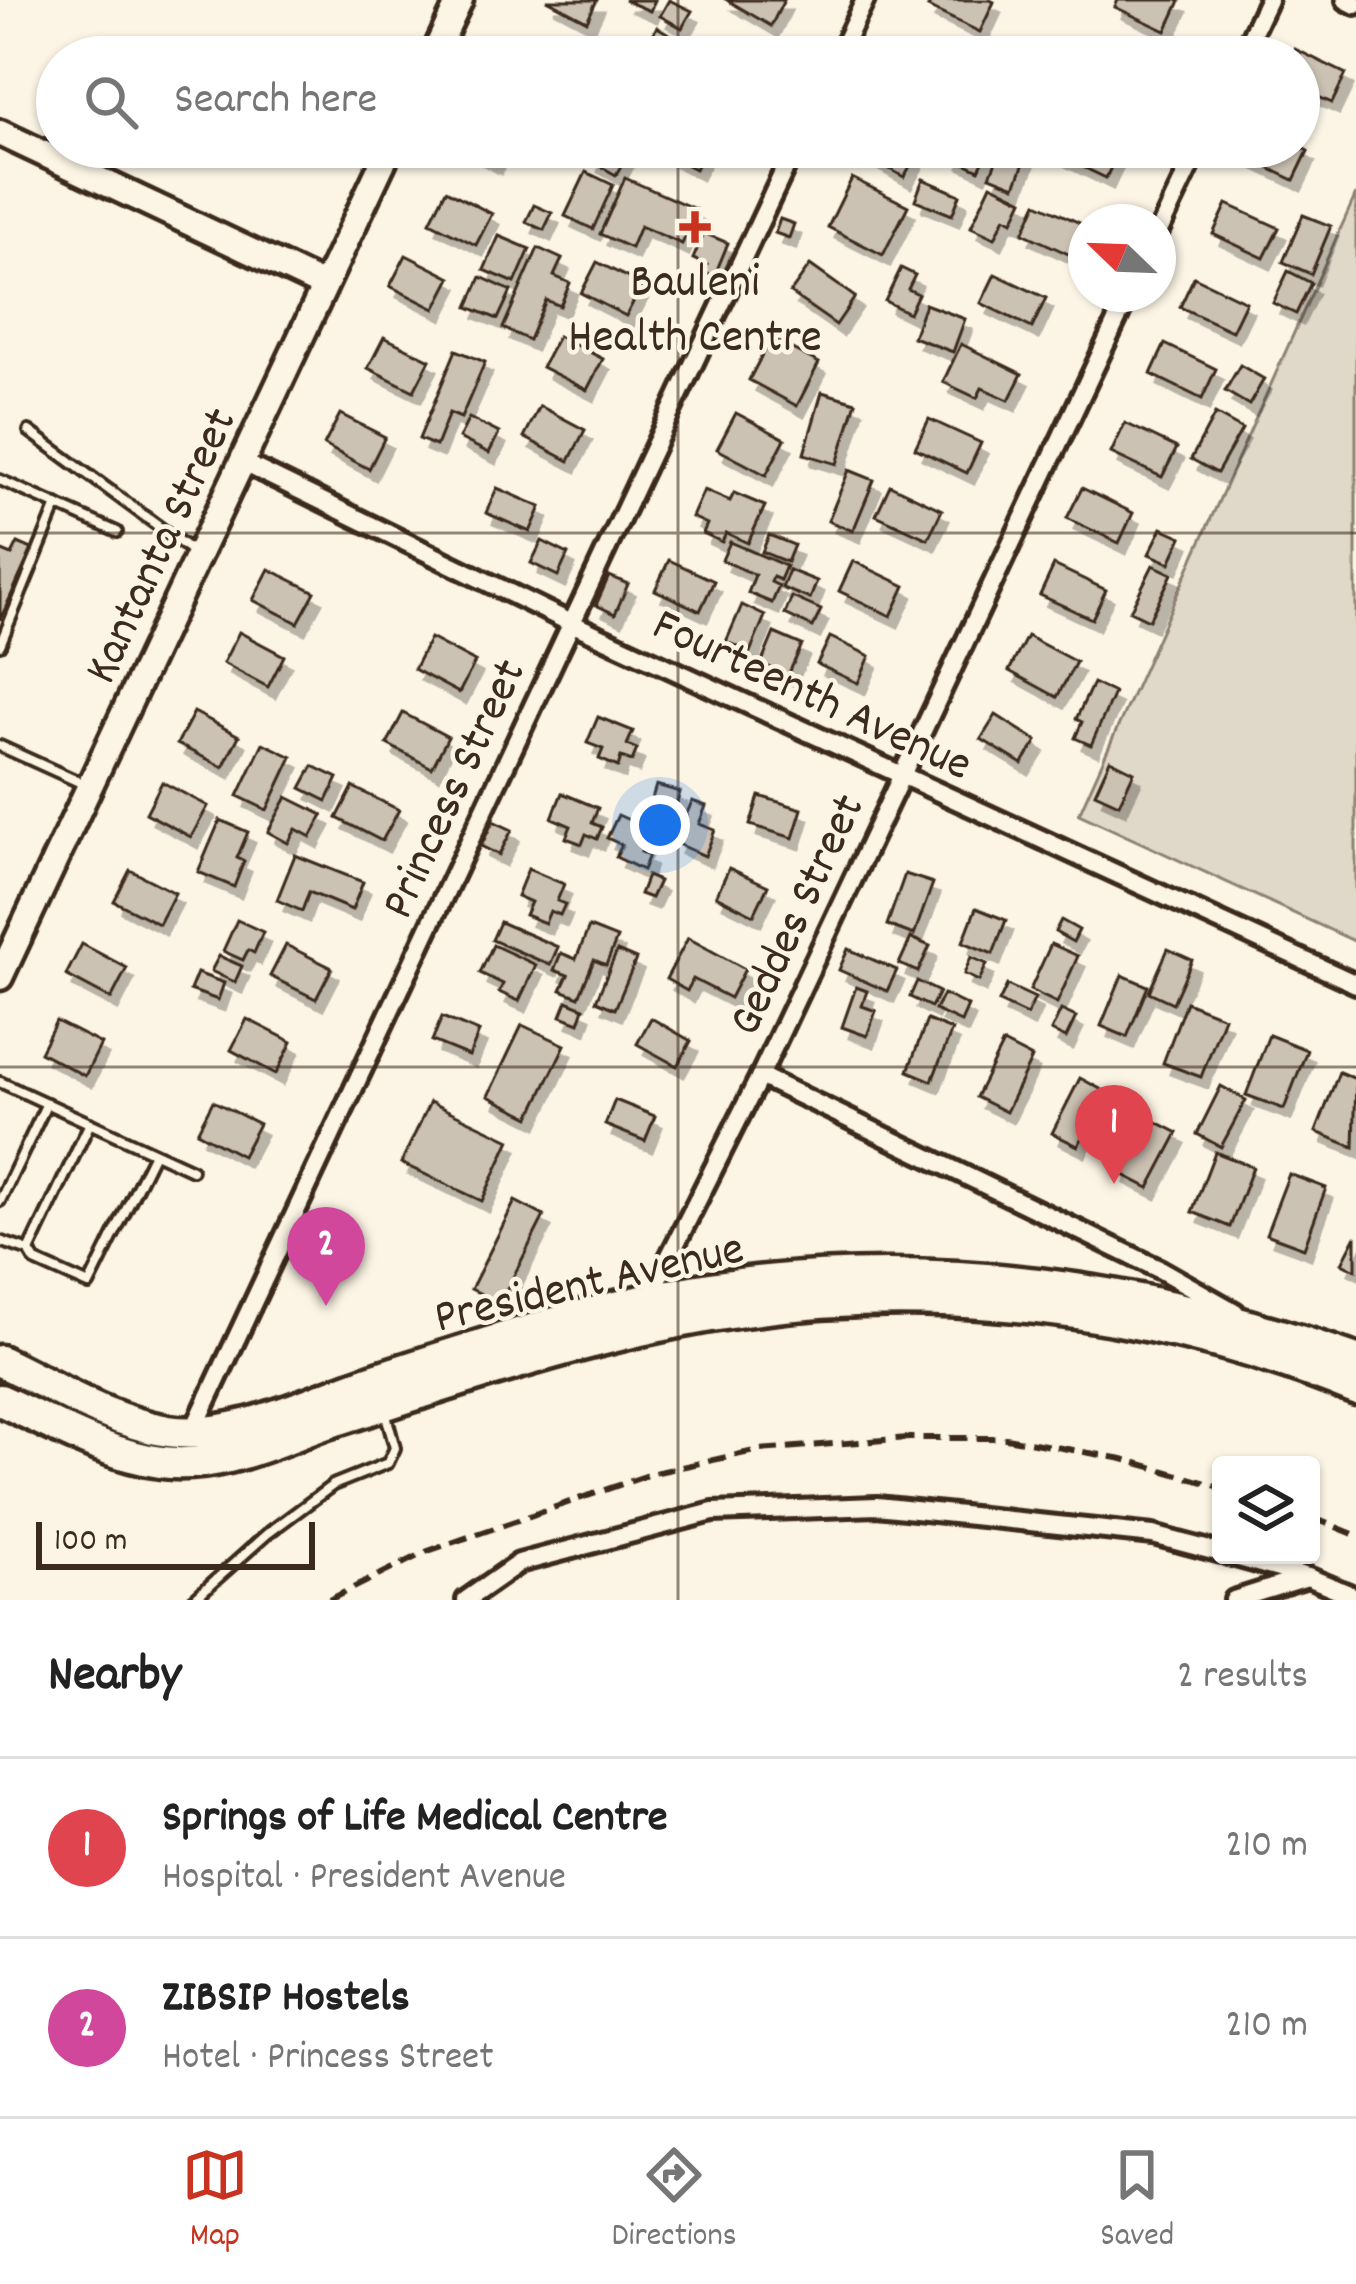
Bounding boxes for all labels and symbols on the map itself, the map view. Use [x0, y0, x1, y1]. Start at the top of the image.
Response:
north arrow [1068, 204, 1176, 312]
marker: Bauleni Health Centre [679, 211, 711, 243]
place label: Bauleni Health Centre [568, 251, 822, 375]
street label: Kantanta Street [70, 398, 258, 696]
street label: Fourteenth Avenue [640, 594, 982, 802]
street label: Princess Street [367, 649, 547, 931]
street label: Geddes Street [714, 784, 886, 1048]
your location [630, 795, 690, 855]
pin: 1 [1075, 1085, 1153, 1184]
pin: 2 [287, 1207, 365, 1306]
street label: President Avenue [428, 1217, 751, 1355]
scale bar [36, 1516, 315, 1569]

